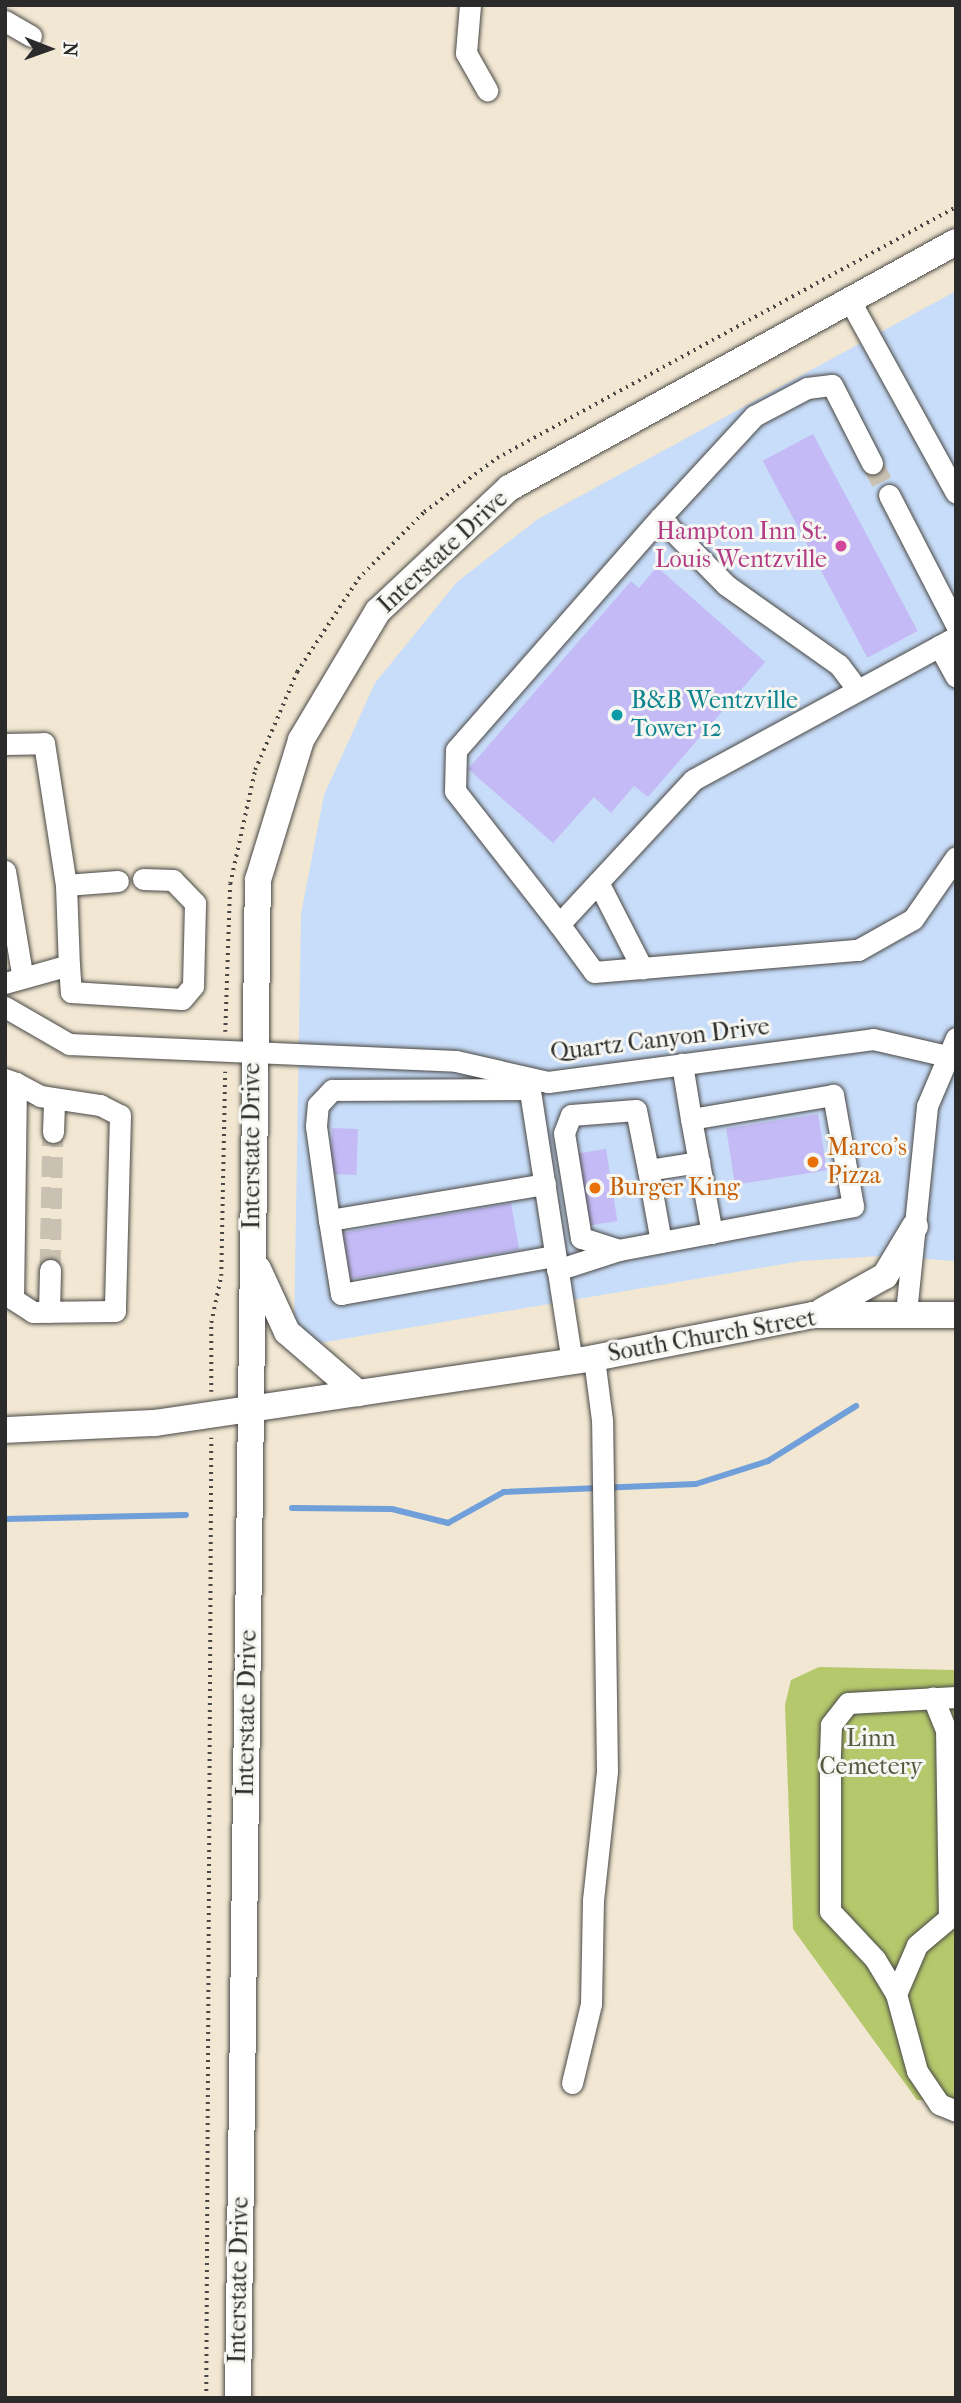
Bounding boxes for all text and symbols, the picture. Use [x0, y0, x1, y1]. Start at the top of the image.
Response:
north arrow [14, 14, 84, 84]
text: N [59, 42, 81, 57]
street label: Interstate Drive [372, 485, 514, 619]
place label: Hampton Inn St. Louis Wentzville [655, 518, 827, 574]
marker: Hampton Inn St. Louis Wentzville [833, 538, 849, 554]
place label: B&B Wentzville Tower 12 [631, 687, 798, 743]
marker: B&B Wentzville Tower 12 [609, 707, 625, 723]
street label: Quartz Canyon Drive [549, 1012, 771, 1068]
street label: Interstate Drive [238, 1063, 266, 1229]
place label: Marco's Pizza [827, 1134, 907, 1190]
marker: Marco's Pizza [805, 1154, 821, 1170]
place label: Burger King [609, 1174, 740, 1202]
marker: Burger King [587, 1180, 603, 1196]
street label: South Church Street [606, 1304, 818, 1368]
street label: Interstate Drive [231, 1630, 263, 1796]
park label: Linn Cemetery [819, 1725, 923, 1781]
street label: Interstate Drive [223, 2197, 255, 2363]

